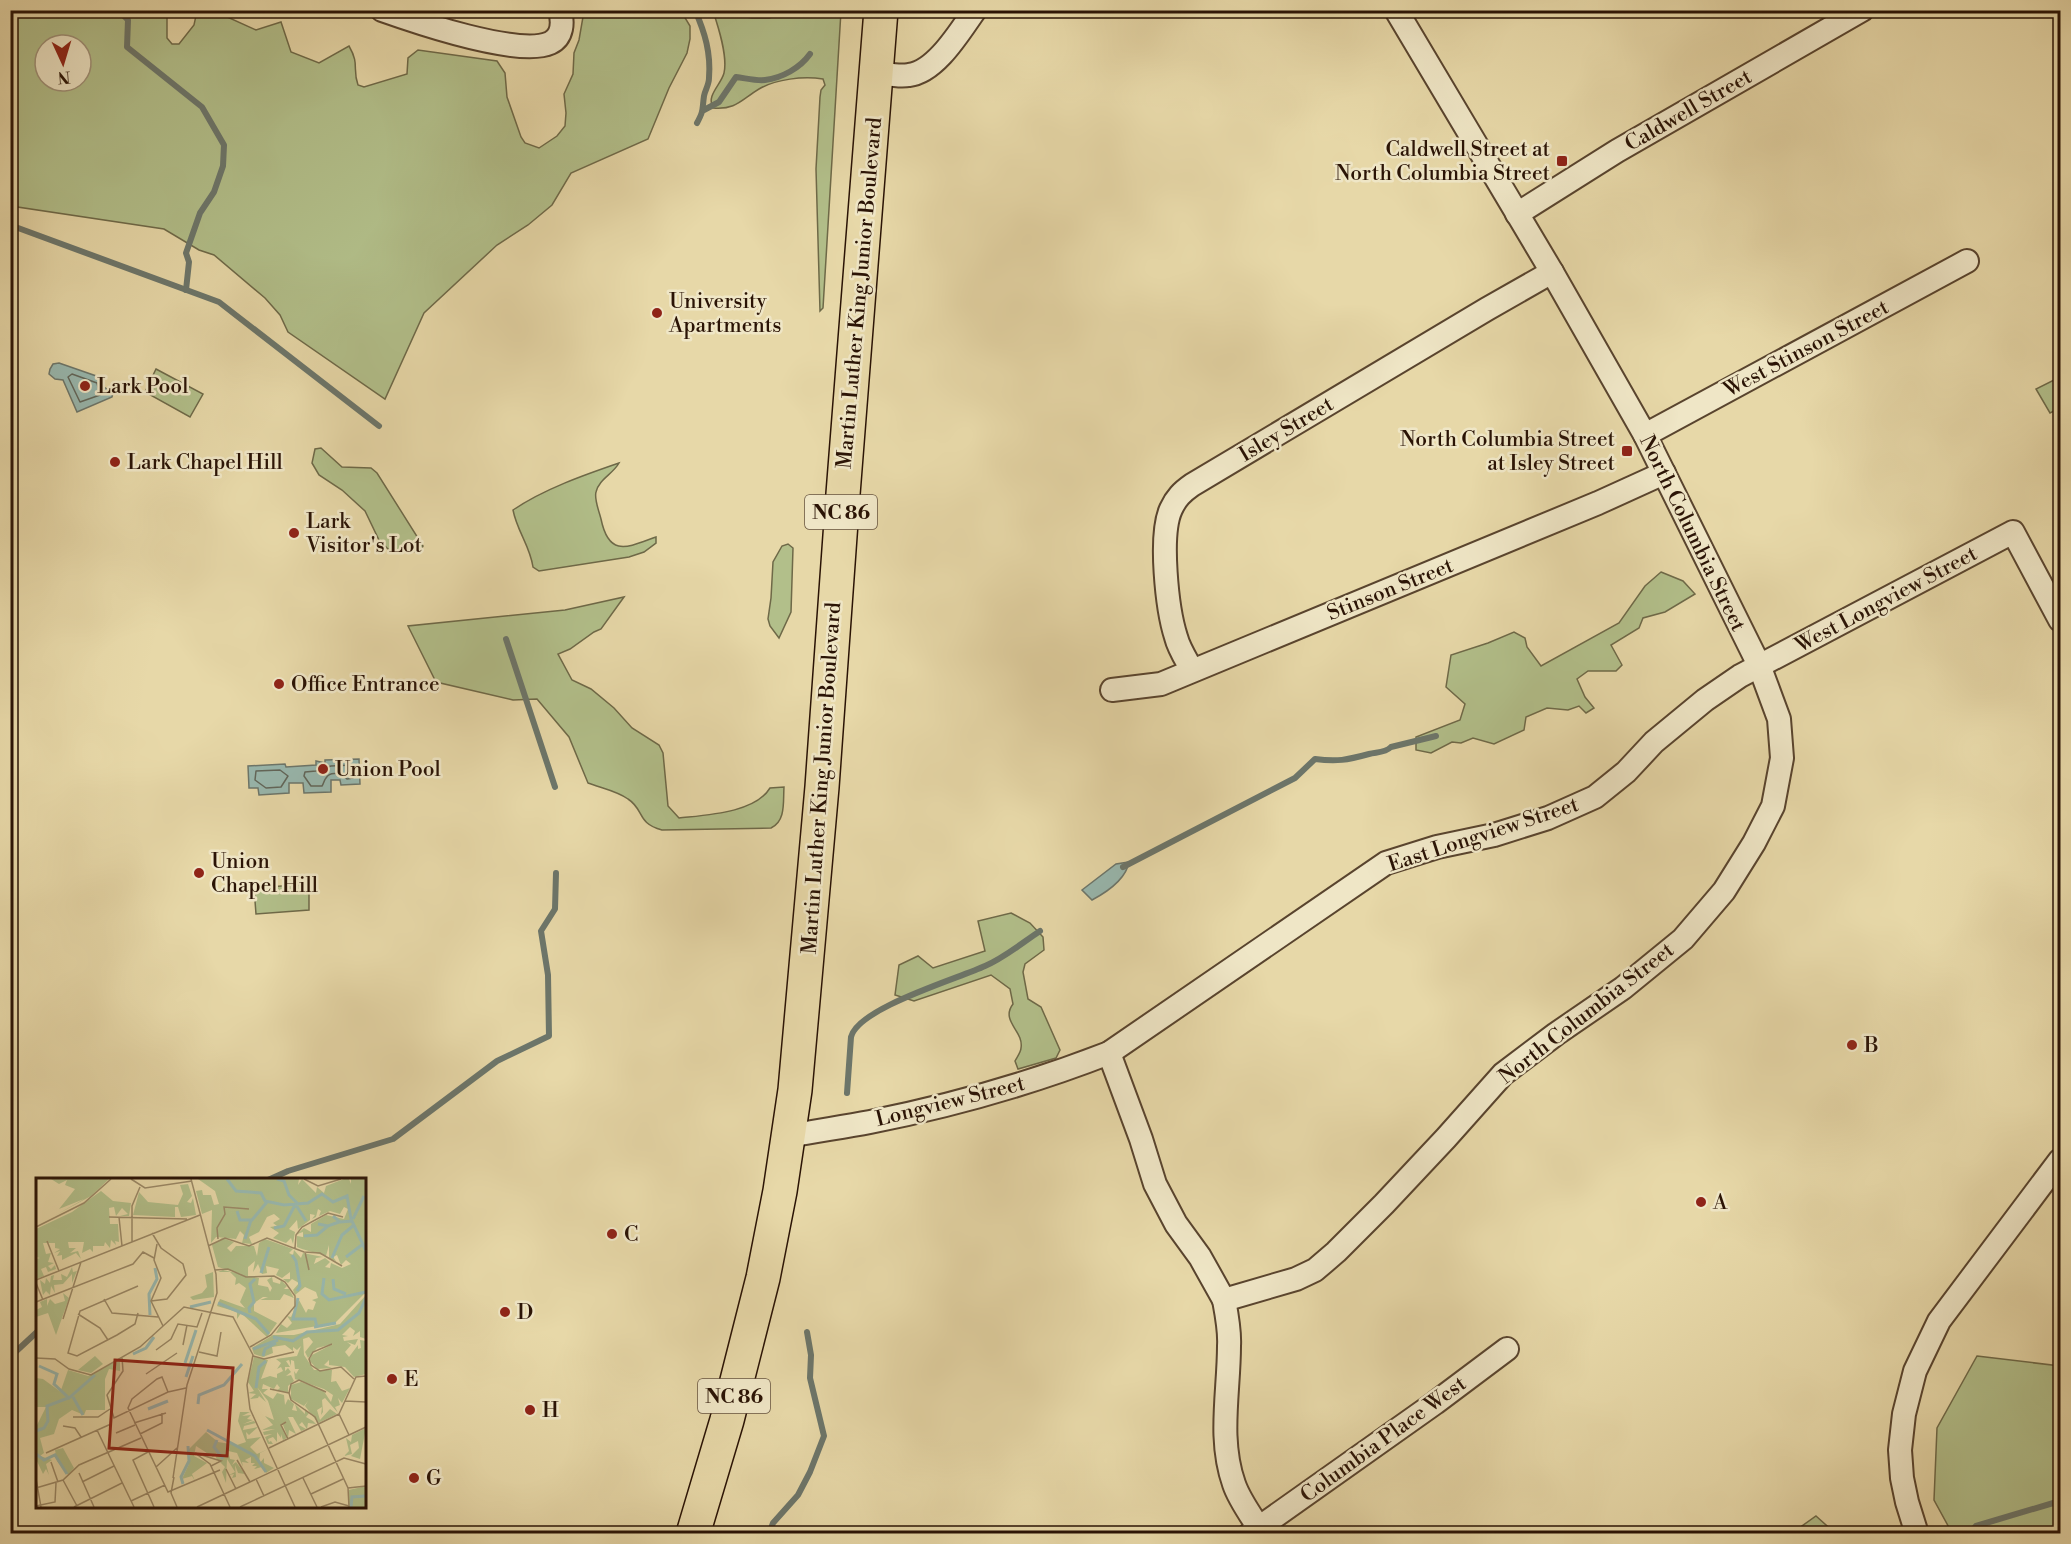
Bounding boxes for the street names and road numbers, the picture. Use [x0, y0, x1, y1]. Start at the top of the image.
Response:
street label: Caldwell Street [1620, 64, 1757, 158]
street label: Martin Luther King Junior Boulevard [832, 116, 888, 470]
street label: West Stinson Street [1719, 294, 1894, 404]
street label: Isley Street [1235, 391, 1339, 468]
street label: North Columbia Street [1633, 431, 1751, 636]
road number: NC 86 [805, 495, 877, 529]
street label: West Longview Street [1790, 541, 1982, 659]
street label: Stinson Street [1323, 553, 1458, 627]
street label: Martin Luther King Junior Boulevard [797, 601, 847, 955]
street label: East Longview Street [1385, 792, 1583, 878]
street label: North Columbia Street [1494, 937, 1680, 1090]
street label: Longview Street [873, 1071, 1028, 1133]
street label: Columbia Place West [1296, 1371, 1472, 1509]
road number: NC 86 [698, 1379, 770, 1413]

